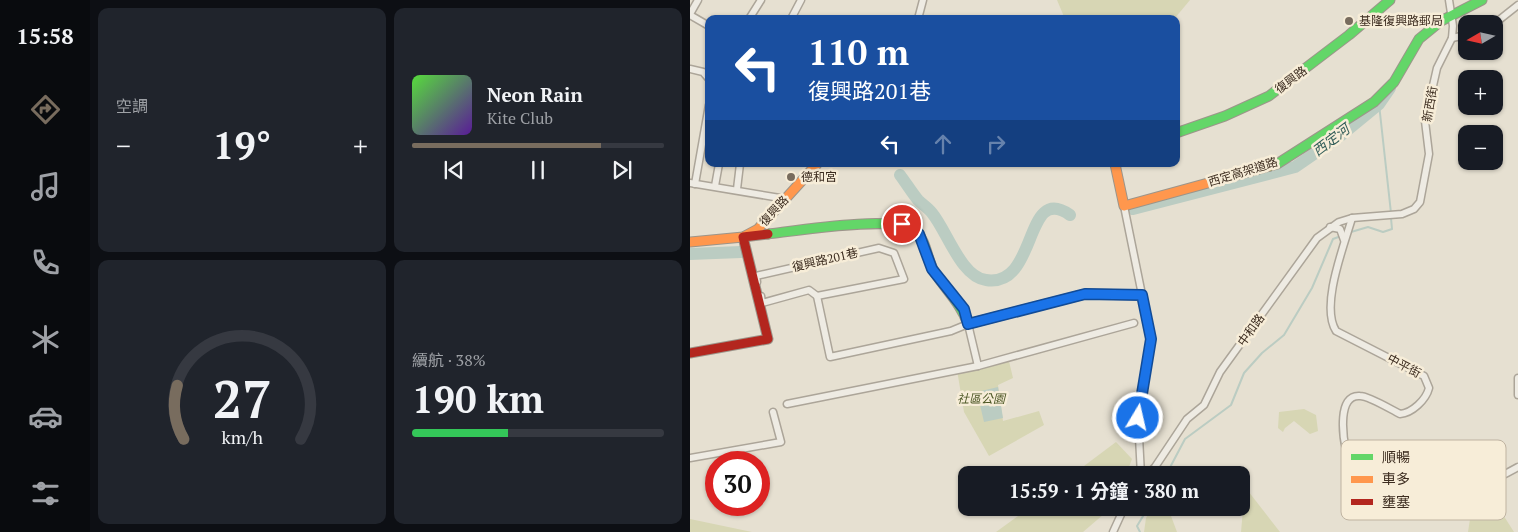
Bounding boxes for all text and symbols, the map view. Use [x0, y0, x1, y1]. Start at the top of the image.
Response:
place label: 基隆復興路郵局 [1359, 13, 1443, 28]
marker: 基隆復興路郵局 [1343, 15, 1355, 27]
north arrow [1458, 15, 1502, 60]
map controls [1458, 15, 1503, 170]
text: 15:58 [16, 21, 74, 50]
text: 110 m [808, 29, 909, 75]
icon: left [725, 35, 790, 100]
street label: 復興路 [1272, 63, 1310, 96]
button: + [1458, 70, 1503, 115]
text: 復興路201巷 [808, 76, 931, 105]
text: Neon Rain [487, 82, 583, 107]
street label: 新西街 [1419, 85, 1440, 123]
icon: directions [28, 92, 63, 127]
text: 空調 [116, 95, 148, 117]
text: Kite Club [487, 107, 553, 129]
water label: 西定河 [1308, 118, 1356, 160]
text: 19° [213, 120, 271, 170]
button: − [1458, 125, 1503, 170]
text: − [116, 127, 131, 164]
text: + [353, 127, 368, 164]
icon: left [876, 130, 904, 158]
icon: ahead [929, 130, 957, 158]
icon: right [982, 130, 1010, 158]
street label: 西定高架道路 [1206, 154, 1279, 189]
icon: previous [440, 156, 468, 184]
icon: pause [524, 156, 552, 184]
icon: next [608, 156, 636, 184]
icon: music [28, 169, 63, 204]
place label: 德和宮 [801, 169, 837, 184]
marker: 德和宮 [785, 171, 797, 183]
street label: 復興路 [756, 192, 791, 229]
pin [881, 203, 923, 245]
icon: arrive [888, 210, 916, 238]
icon: phone [28, 245, 63, 280]
street label: 復興路201巷 [790, 245, 859, 274]
street label: 中和路 [1234, 311, 1267, 349]
icon: climate [28, 322, 63, 357]
text: 續航 · 38% [412, 349, 486, 371]
street label: 中平街 [1385, 350, 1424, 381]
text: 27 [213, 364, 271, 433]
text: 190 km [412, 374, 544, 424]
park label: 社區公園 [957, 391, 1007, 406]
position arrow [1111, 391, 1163, 443]
icon: car [28, 399, 63, 434]
text: km/h [221, 425, 263, 449]
legend [1341, 440, 1506, 520]
text: 順暢 [1382, 447, 1410, 466]
speed limit sign: 30 [705, 451, 770, 516]
text: 車多 [1382, 469, 1410, 488]
icon: filters [28, 476, 63, 511]
text: 15:59 · 1 分鐘 · 380 m [1009, 478, 1199, 503]
text: 壅塞 [1382, 492, 1410, 511]

